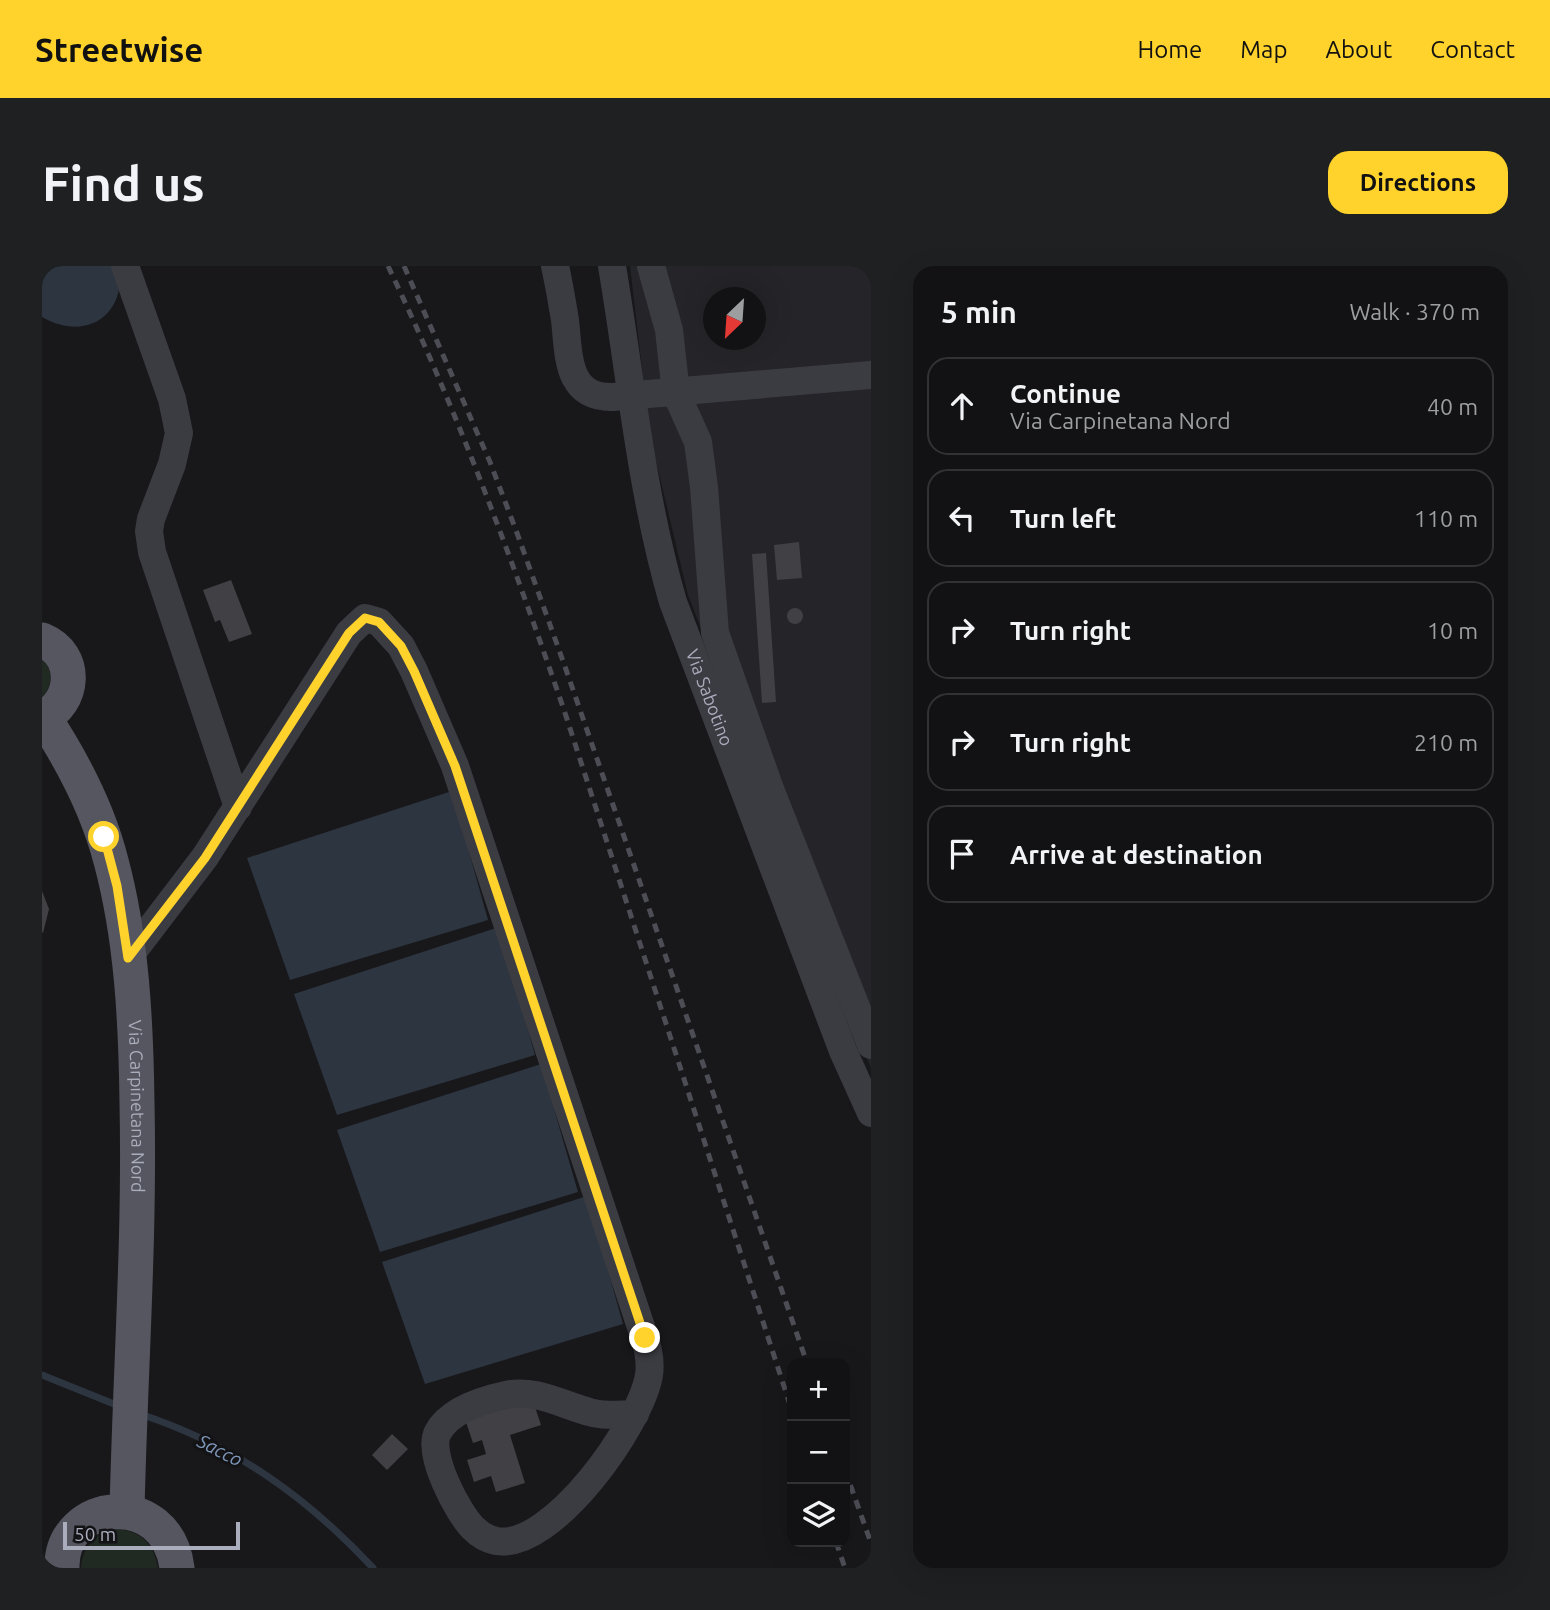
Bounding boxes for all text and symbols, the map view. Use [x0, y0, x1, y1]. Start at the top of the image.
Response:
text: Streetwise [35, 31, 203, 68]
text: Home [1137, 36, 1202, 63]
text: Map [1240, 36, 1287, 63]
text: About [1325, 36, 1392, 63]
text: Contact [1430, 36, 1515, 63]
button: Directions [1328, 151, 1508, 214]
text: Find us [42, 155, 205, 210]
north arrow [703, 287, 766, 350]
text: 5 min [941, 295, 1017, 329]
text: Walk · 370 m [1349, 299, 1480, 324]
text: Continue [1010, 379, 1121, 408]
icon: ahead [943, 387, 981, 425]
text: 40 m [1427, 394, 1478, 419]
text: Via Carpinetana Nord [1010, 408, 1231, 433]
icon: left [943, 499, 981, 537]
text: Turn left [1010, 504, 1116, 533]
text: 110 m [1414, 506, 1478, 531]
icon: right [943, 611, 981, 649]
text: Turn right [1010, 616, 1131, 645]
text: 10 m [1427, 618, 1478, 643]
street label: Via Sabotino [683, 646, 738, 748]
icon: right [943, 723, 981, 761]
text: Turn right [1010, 728, 1131, 757]
text: 210 m [1414, 730, 1478, 755]
route start [88, 821, 119, 852]
icon: arrive [943, 835, 981, 873]
text: Arrive at destination [1010, 840, 1263, 869]
street label: Via Carpinetana Nord [125, 1019, 149, 1193]
route end [629, 1322, 660, 1353]
map controls [787, 1358, 850, 1547]
button: + [787, 1358, 850, 1421]
button: − [787, 1421, 850, 1484]
water label: Sacco [193, 1429, 246, 1471]
button: layers [787, 1484, 850, 1547]
scale bar [63, 1519, 240, 1551]
text: 50 m [74, 1523, 116, 1545]

